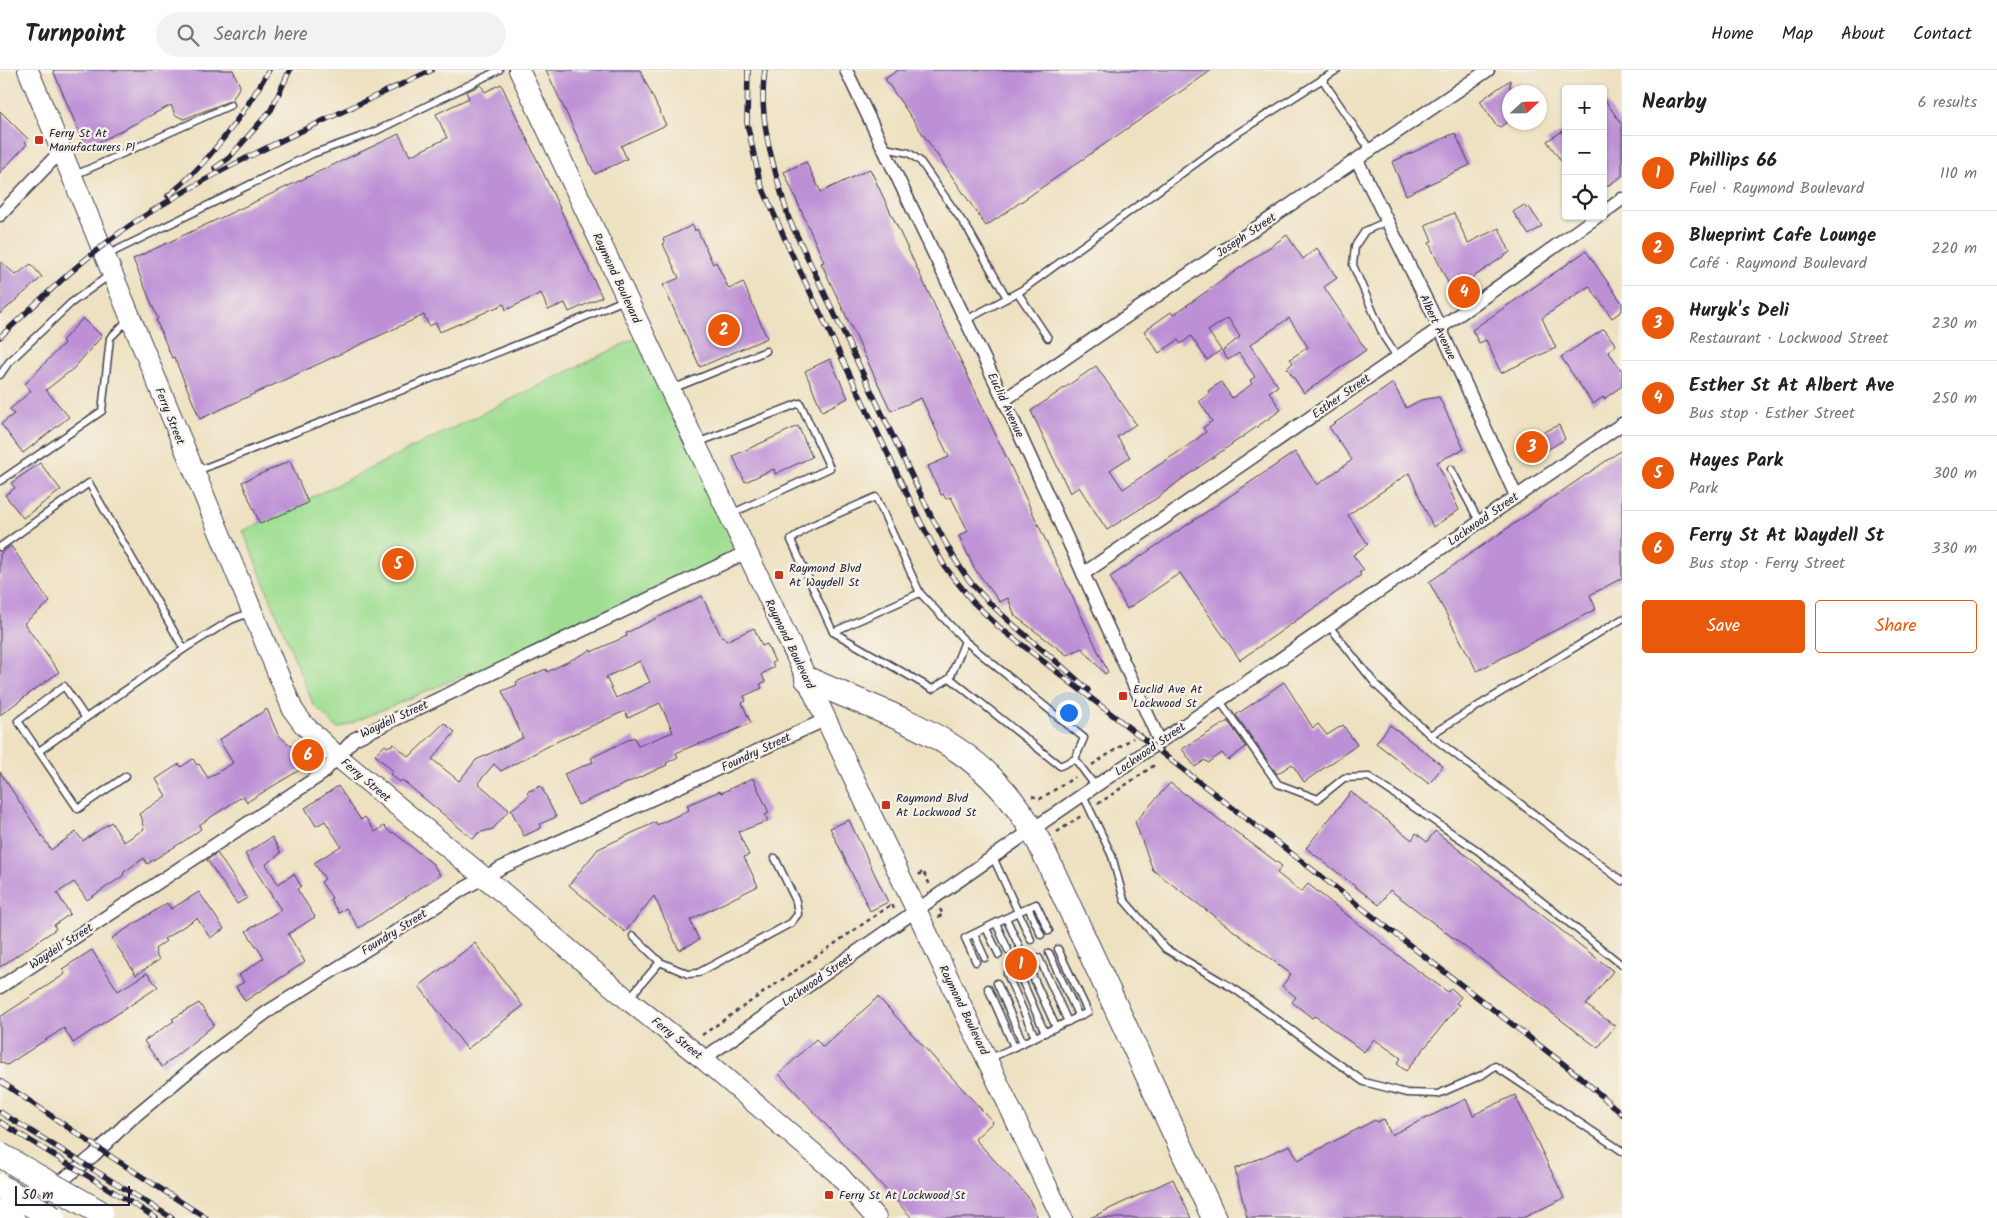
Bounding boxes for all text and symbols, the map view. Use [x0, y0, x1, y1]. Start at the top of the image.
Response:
search box [156, 12, 506, 57]
text: Turnpoint [25, 15, 126, 54]
text: Search here [214, 20, 308, 50]
text: Home [1711, 20, 1754, 49]
text: Map [1782, 20, 1813, 49]
text: About [1841, 20, 1885, 49]
text: Contact [1913, 20, 1972, 49]
icon: search [174, 21, 202, 49]
north arrow [1502, 85, 1547, 130]
map controls [1562, 85, 1607, 220]
button: + [1562, 85, 1607, 130]
text: Nearby [1642, 86, 1707, 119]
text: 6 results [1918, 90, 1977, 115]
place label: Ferry St At Manufacturers Pl [49, 124, 135, 157]
button: − [1562, 130, 1607, 175]
marker: Ferry St At Manufacturers Pl [33, 134, 45, 146]
text: Phillips 66 [1689, 146, 1777, 176]
text: 1 [1656, 161, 1660, 186]
text: 110 m [1940, 161, 1977, 186]
button: locate [1562, 175, 1607, 220]
text: Fuel · Raymond Boulevard [1689, 176, 1864, 201]
street label: Joseph Street [1212, 208, 1280, 263]
text: Blueprint Cafe Lounge [1689, 221, 1876, 251]
street label: Raymond Boulevard [587, 230, 646, 328]
text: 2 [1653, 236, 1663, 261]
text: 220 m [1931, 236, 1977, 261]
text: Café · Raymond Boulevard [1689, 251, 1867, 276]
pin: 4 [1448, 273, 1480, 311]
street label: Albert Avenue [1414, 291, 1461, 364]
text: Huryk's Deli [1689, 296, 1789, 326]
pin: 2 [708, 311, 740, 349]
text: 3 [1654, 311, 1662, 336]
text: 230 m [1931, 311, 1977, 336]
text: Restaurant · Lockwood Street [1689, 326, 1889, 351]
street label: Euclid Avenue [982, 369, 1029, 442]
street label: Esther Street [1308, 369, 1375, 424]
text: Esther St At Albert Ave [1689, 371, 1894, 401]
street label: Ferry Street [149, 385, 190, 448]
text: 4 [1654, 386, 1662, 411]
text: 250 m [1932, 386, 1977, 411]
text: Bus stop · Esther Street [1689, 401, 1855, 426]
pin: 3 [1516, 428, 1548, 466]
text: Hayes Park [1689, 446, 1783, 476]
text: 5 [1654, 461, 1662, 486]
text: 300 m [1933, 461, 1977, 486]
text: Park [1689, 476, 1718, 501]
street label: Lockwood Street [1444, 488, 1523, 551]
text: Ferry St At Waydell St [1689, 521, 1884, 551]
text: 6 [1654, 536, 1662, 561]
text: 330 m [1932, 536, 1977, 561]
pin: 5 [382, 545, 414, 583]
text: Bus stop · Ferry Street [1689, 551, 1845, 576]
place label: Raymond Blvd At Waydell St [789, 559, 862, 592]
marker: Raymond Blvd At Waydell St [773, 569, 785, 581]
street label: Raymond Boulevard [759, 596, 820, 693]
button: Save [1642, 600, 1805, 653]
button: Share [1815, 600, 1977, 653]
place label: Euclid Ave At Lockwood St [1133, 680, 1203, 713]
marker: Euclid Ave At Lockwood St [1117, 690, 1129, 702]
street label: Waydell Street [357, 695, 432, 744]
your location [1056, 700, 1082, 726]
street label: Lockwood Street [1111, 718, 1190, 781]
street label: Foundry Street [718, 728, 794, 777]
pin: 6 [292, 736, 324, 774]
street label: Ferry Street [336, 754, 395, 807]
place label: Raymond Blvd At Lockwood St [896, 789, 977, 822]
marker: Raymond Blvd At Lockwood St [880, 799, 892, 811]
street label: Foundry Street [358, 904, 431, 960]
street label: Waydell Street [25, 918, 97, 974]
pin: 1 [1005, 945, 1037, 983]
street label: Lockwood Street [778, 949, 857, 1012]
street label: Raymond Boulevard [933, 962, 994, 1059]
street label: Ferry Street [647, 1012, 707, 1065]
scale bar [15, 1183, 130, 1206]
text: 50 m [22, 1184, 53, 1206]
place label: Ferry St At Lockwood St [839, 1186, 966, 1205]
marker: Ferry St At Lockwood St [823, 1189, 835, 1201]

